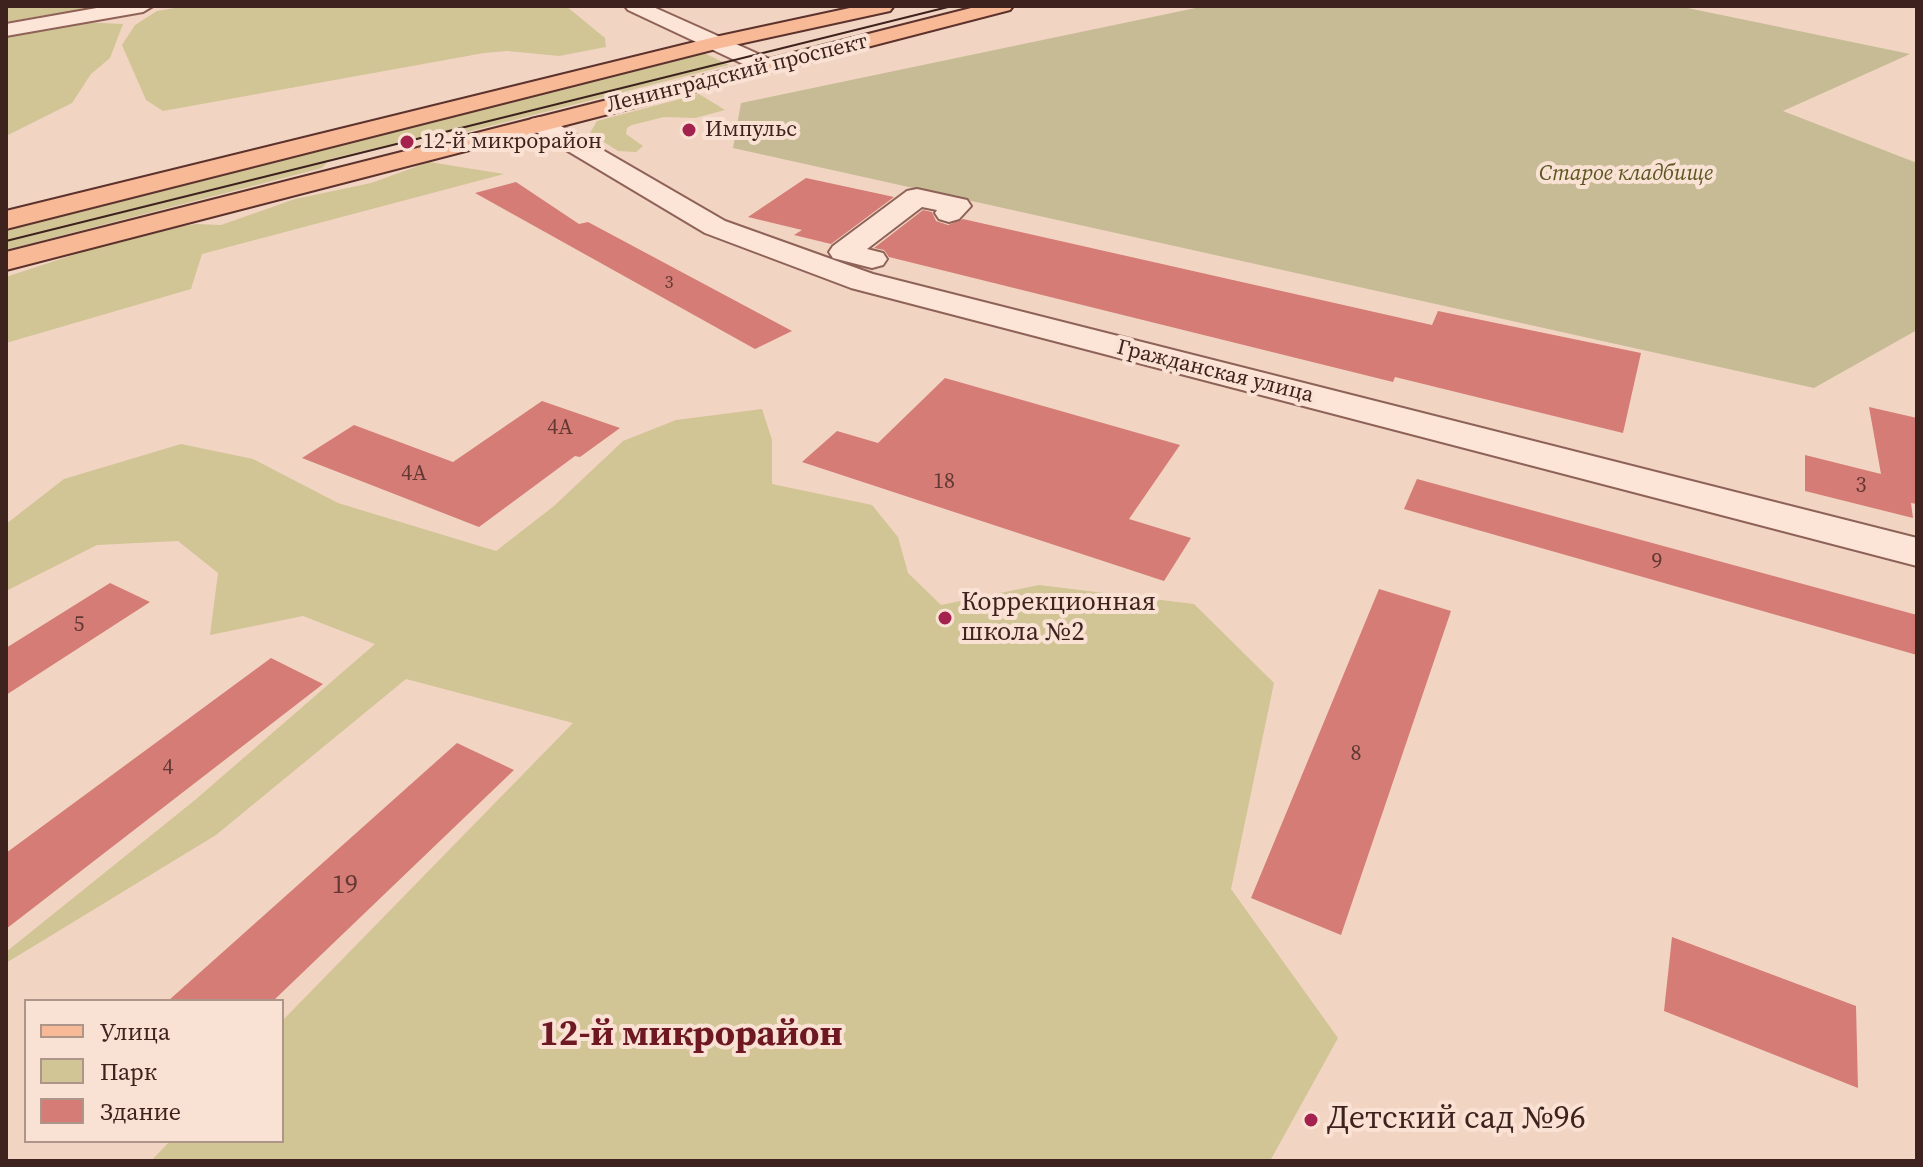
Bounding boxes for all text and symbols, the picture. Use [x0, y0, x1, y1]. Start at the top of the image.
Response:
street label: Ленинградский проспект [604, 29, 870, 119]
place label: Импульс [705, 117, 797, 143]
marker: Импульс [680, 121, 698, 139]
place label: 12-й микрорайон [423, 129, 602, 155]
marker: 12-й микрорайон [398, 133, 416, 151]
park label: Старое кладбище [1539, 161, 1713, 187]
house number: 3 [665, 272, 673, 294]
street label: Гражданская улица [1114, 335, 1316, 409]
house number: 4А [547, 415, 573, 441]
house number: 4А [401, 461, 427, 487]
house number: 18 [933, 469, 955, 495]
house number: 3 [1856, 473, 1866, 499]
house number: 9 [1652, 549, 1662, 575]
place label: Коррекционная школа №2 [961, 587, 1156, 648]
marker: Коррекционная школа №2 [936, 609, 954, 627]
house number: 5 [74, 612, 84, 638]
house number: 8 [1351, 741, 1361, 767]
house number: 4 [163, 755, 173, 781]
house number: 19 [332, 870, 358, 902]
legend [24, 999, 284, 1143]
district label: 12-й микрорайон [539, 1014, 843, 1058]
text: Улица [100, 1015, 170, 1048]
text: Парк [100, 1055, 157, 1088]
text: Здание [100, 1095, 181, 1128]
place label: Детский сад №96 [1327, 1101, 1586, 1139]
marker: Детский сад №96 [1302, 1111, 1320, 1129]

